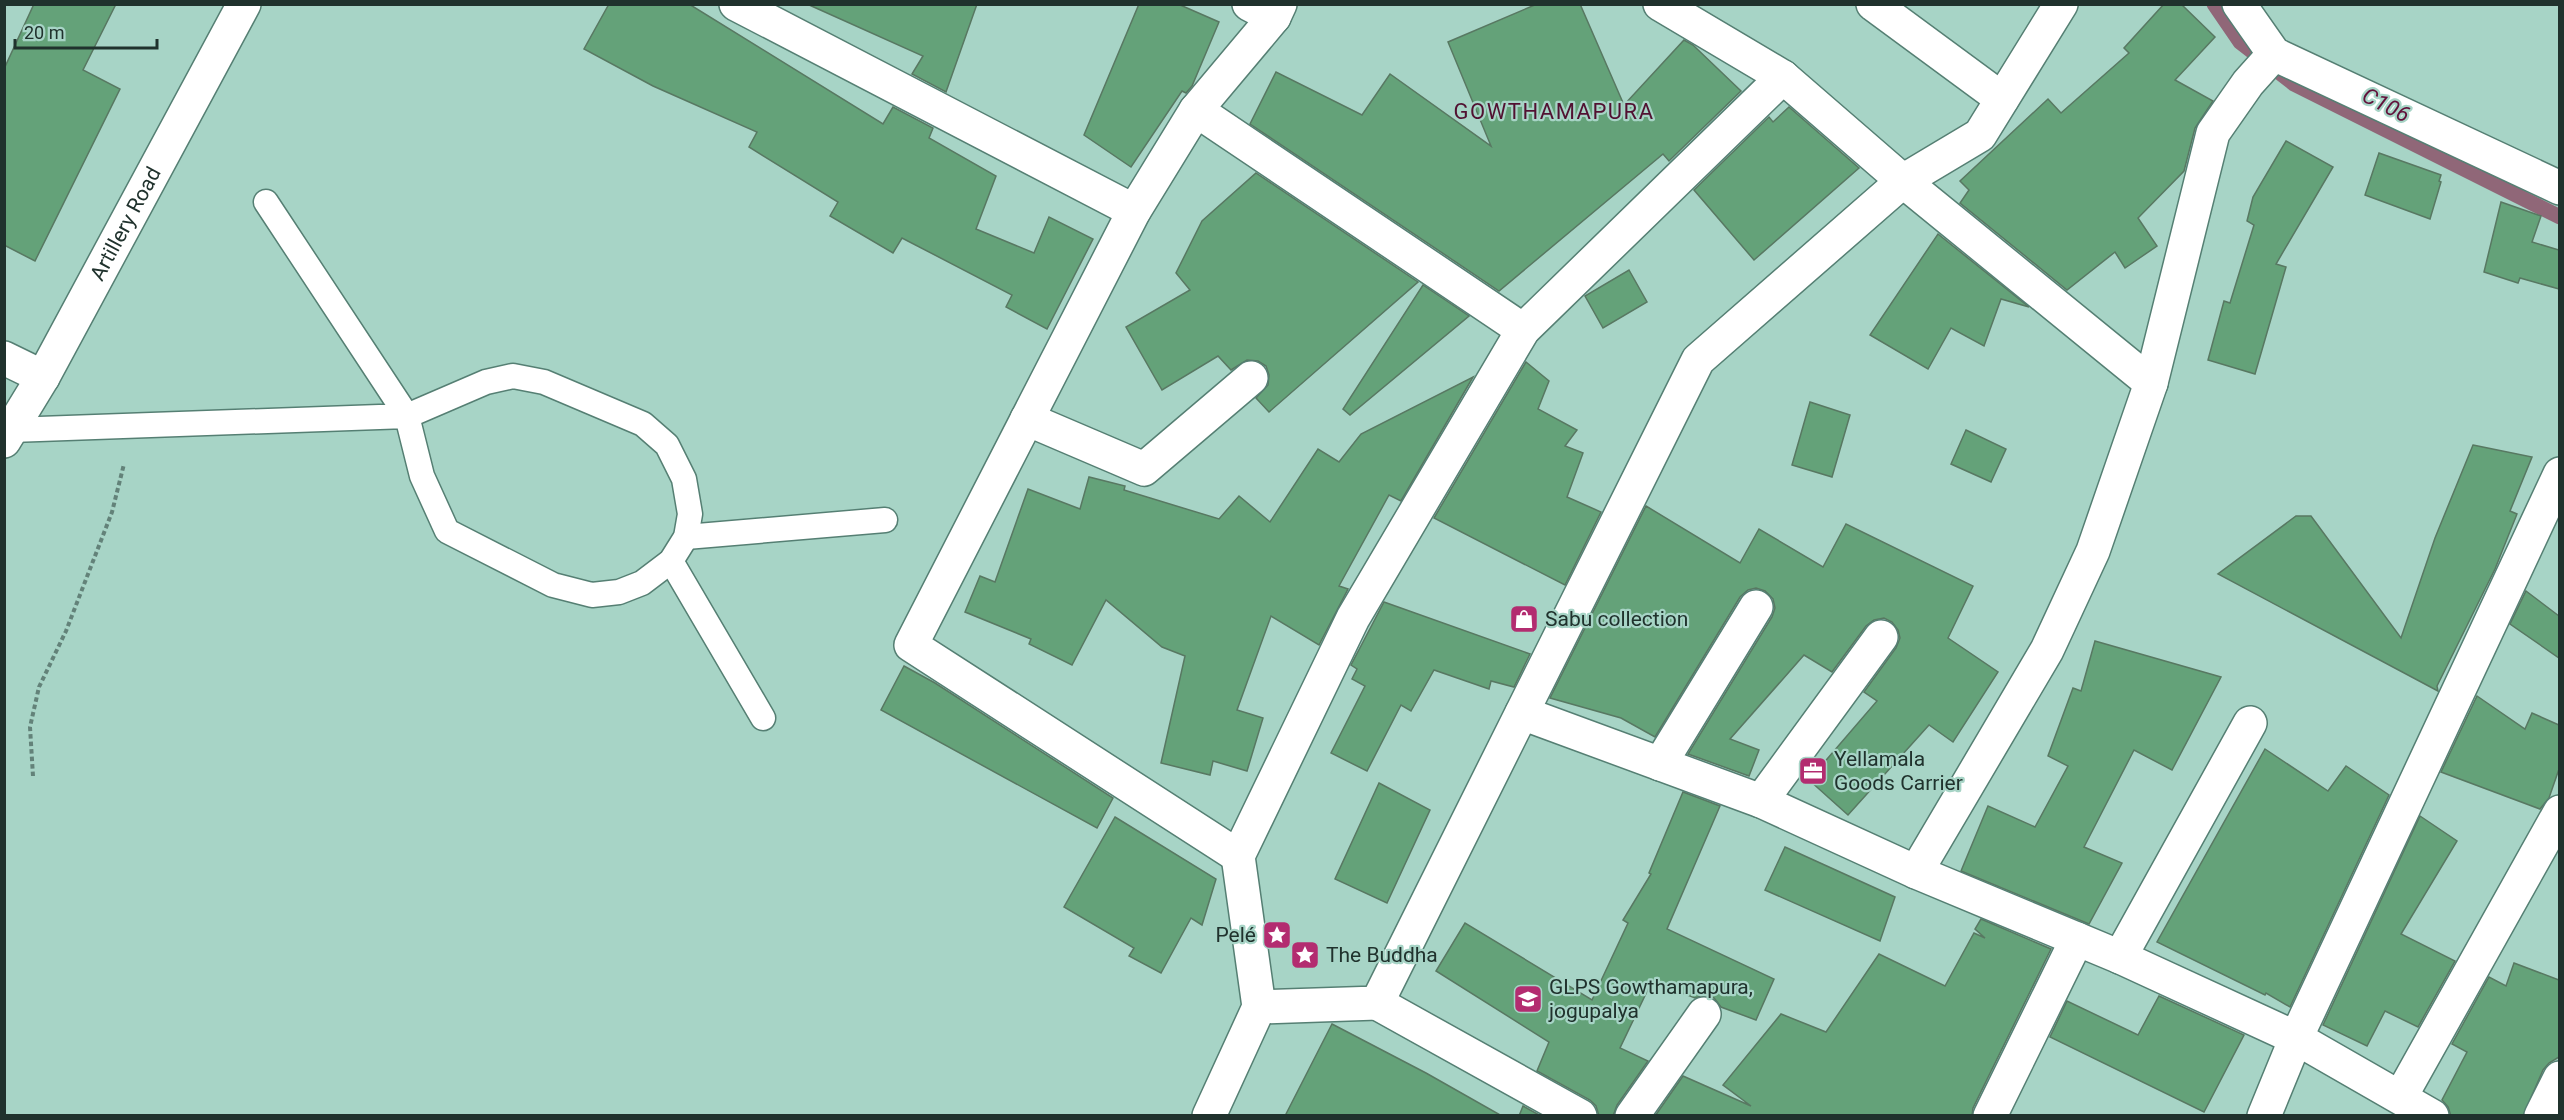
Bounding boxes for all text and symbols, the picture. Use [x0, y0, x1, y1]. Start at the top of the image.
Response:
scale bar [15, 12, 158, 50]
text: 20 m [24, 22, 64, 43]
water label: C106 [2358, 83, 2414, 127]
district label: GOWTHAMAPURA [1454, 99, 1654, 124]
street label: Artillery Road [85, 163, 166, 285]
shop icon: Sabu collection [1508, 603, 1540, 635]
place label: Sabu collection [1545, 607, 1688, 631]
place label: Yellamala Goods Carrier [1834, 747, 1963, 795]
office icon: Yellamala Goods Carrier [1797, 755, 1829, 787]
place icon: Pelé [1261, 919, 1293, 951]
place label: Pelé [1216, 923, 1256, 947]
place icon: The Buddha [1289, 939, 1321, 971]
place label: The Buddha [1326, 943, 1438, 967]
place label: GLPS Gowthamapura, jogupalya [1548, 975, 1753, 1023]
school or university icon: GLPS Gowthamapura, jogupalya [1512, 983, 1544, 1015]

